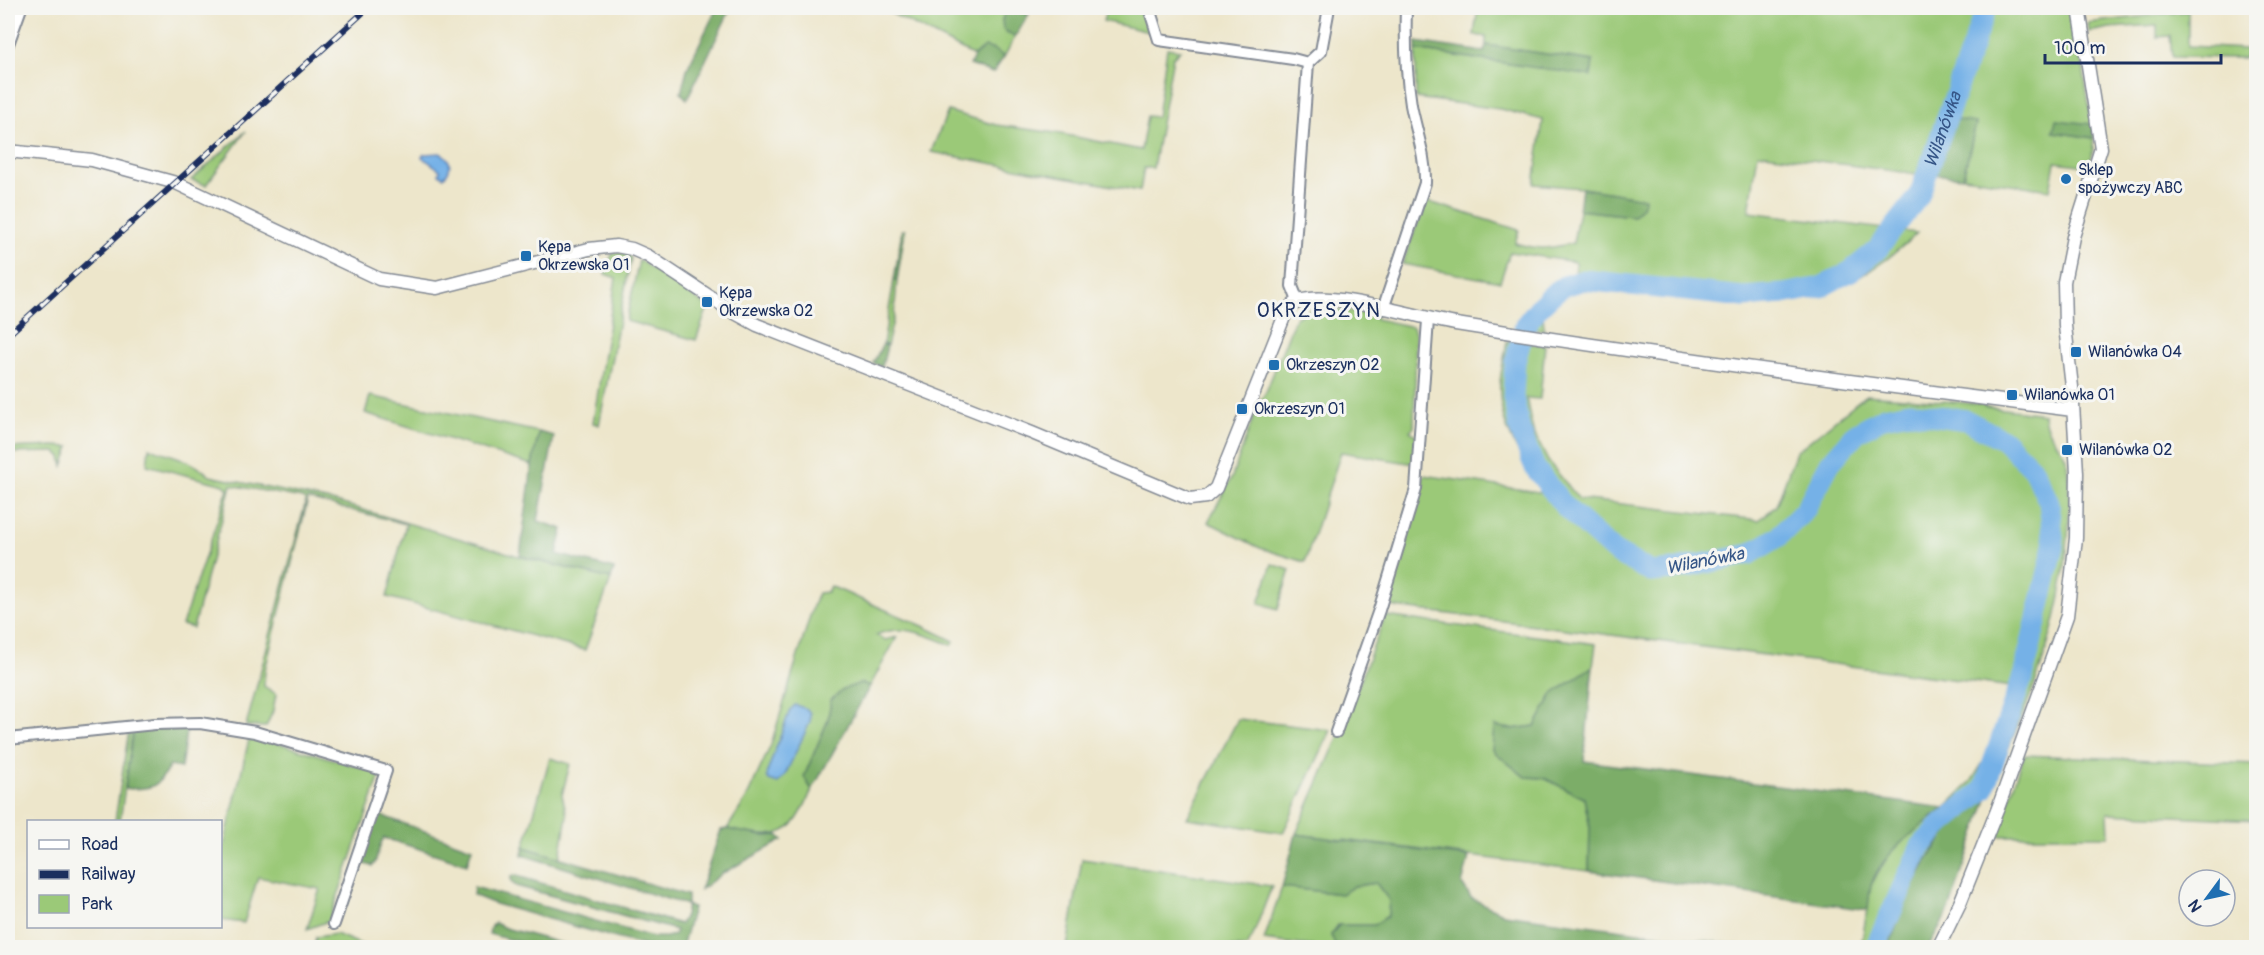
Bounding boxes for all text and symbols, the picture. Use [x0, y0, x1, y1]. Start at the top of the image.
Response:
scale bar [2045, 27, 2220, 65]
text: 100 m [2054, 37, 2106, 60]
water label: Wilanówka [1919, 87, 1967, 171]
place label: Sklep spożywczy ABC [2078, 160, 2183, 198]
marker: Sklep spożywczy ABC [2059, 172, 2073, 186]
place label: Kępa Okrzewska 01 [538, 237, 630, 275]
marker: Kępa Okrzewska 01 [519, 249, 533, 263]
place label: Kępa Okrzewska 02 [719, 283, 813, 321]
marker: Kępa Okrzewska 02 [700, 295, 714, 309]
district label: OKRZESZYN [1257, 298, 1381, 323]
place label: Wilanówka 04 [2088, 342, 2182, 362]
marker: Wilanówka 04 [2069, 345, 2083, 359]
place label: Okrzeszyn 02 [1286, 355, 1380, 375]
marker: Okrzeszyn 02 [1267, 358, 1281, 372]
place label: Wilanówka 01 [2024, 385, 2115, 405]
marker: Wilanówka 01 [2005, 388, 2019, 402]
place label: Okrzeszyn 01 [1254, 399, 1345, 419]
marker: Okrzeszyn 01 [1235, 402, 1249, 416]
place label: Wilanówka 02 [2079, 440, 2172, 460]
marker: Wilanówka 02 [2060, 443, 2074, 457]
water label: Wilanówka [1664, 542, 1747, 580]
legend [27, 820, 222, 928]
text: Road [81, 833, 118, 856]
text: Railway [81, 863, 136, 886]
north arrow [2177, 868, 2237, 928]
text: Park [81, 893, 113, 916]
text: N [2184, 895, 2207, 916]

